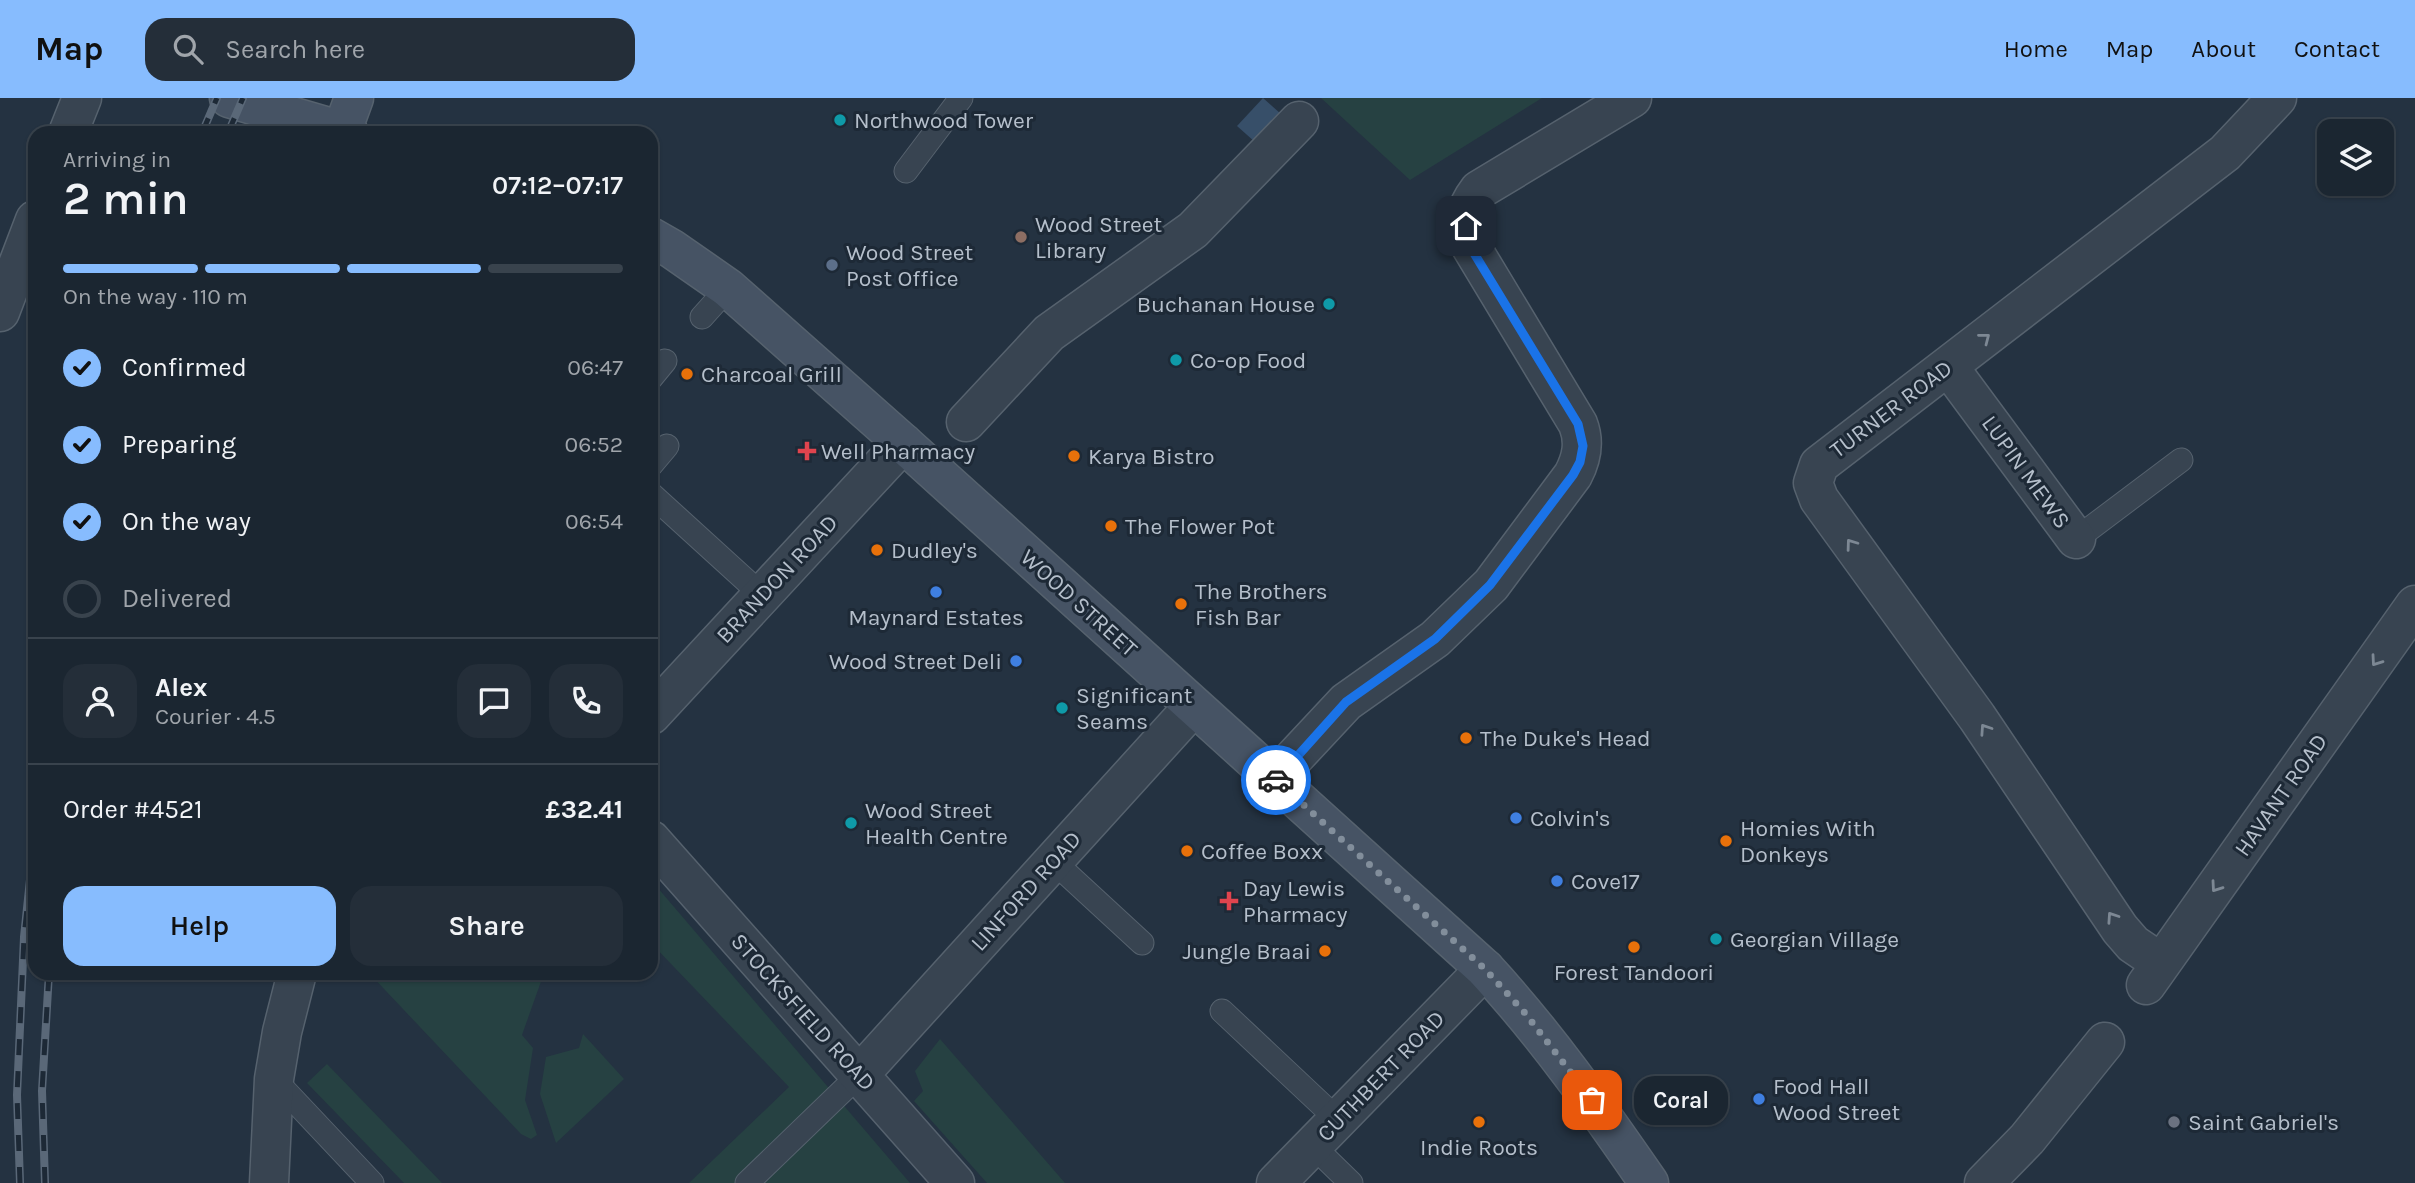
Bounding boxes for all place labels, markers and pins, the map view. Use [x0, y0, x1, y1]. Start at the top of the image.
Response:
place label: Northwood Tower [854, 107, 1034, 134]
marker: Northwood Tower [832, 112, 848, 128]
pin [1436, 196, 1496, 256]
place label: Wood Street Library [1035, 211, 1163, 264]
marker: Wood Street Library [1013, 229, 1029, 245]
place label: Wood Street Post Office [846, 239, 974, 292]
marker: Wood Street Post Office [824, 257, 840, 273]
place label: Buchanan House [1137, 291, 1315, 318]
marker: Buchanan House [1321, 296, 1337, 312]
place label: Co-op Food [1190, 347, 1306, 374]
marker: Co-op Food [1168, 352, 1184, 368]
place label: Charcoal Grill [701, 361, 842, 388]
marker: Charcoal Grill [679, 366, 695, 382]
place label: Well Pharmacy [821, 438, 976, 465]
marker: Well Pharmacy [799, 443, 815, 459]
place label: Karya Bistro [1088, 443, 1215, 470]
marker: Karya Bistro [1066, 448, 1082, 464]
place label: The Flower Pot [1125, 513, 1275, 540]
marker: The Flower Pot [1103, 518, 1119, 534]
place label: Dudley's [891, 537, 978, 564]
marker: Dudley's [869, 542, 885, 558]
place label: The Brothers Fish Bar [1195, 578, 1328, 631]
marker: Maynard Estates [928, 584, 944, 600]
marker: The Brothers Fish Bar [1173, 596, 1189, 612]
place label: Maynard Estates [848, 604, 1024, 631]
place label: Wood Street Deli [829, 648, 1002, 675]
marker: Wood Street Deli [1008, 653, 1024, 669]
place label: Significant Seams [1076, 682, 1193, 735]
marker: Significant Seams [1054, 700, 1070, 716]
place label: The Duke's Head [1480, 725, 1651, 752]
marker: The Duke's Head [1458, 730, 1474, 746]
place label: Wood Street Health Centre [865, 797, 1008, 850]
place label: Colvin's [1530, 805, 1611, 832]
marker: Colvin's [1508, 810, 1524, 826]
marker: Wood Street Health Centre [843, 815, 859, 831]
place label: Homies With Donkeys [1740, 815, 1876, 868]
marker: Homies With Donkeys [1718, 833, 1734, 849]
place label: Coffee Boxx [1201, 838, 1323, 865]
marker: Coffee Boxx [1179, 843, 1195, 859]
place label: Cove17 [1571, 868, 1640, 895]
marker: Cove17 [1549, 873, 1565, 889]
place label: Day Lewis Pharmacy [1243, 875, 1348, 928]
marker: Day Lewis Pharmacy [1221, 893, 1237, 909]
place label: Georgian Village [1730, 926, 1899, 953]
marker: Georgian Village [1708, 931, 1724, 947]
place label: Jungle Braai [1182, 938, 1311, 965]
marker: Forest Tandoori [1626, 939, 1642, 955]
marker: Jungle Braai [1317, 943, 1333, 959]
place label: Forest Tandoori [1554, 959, 1714, 986]
pin [1562, 1070, 1622, 1130]
place label: Food Hall Wood Street [1773, 1073, 1901, 1126]
callout: Coral [1634, 1076, 1728, 1124]
marker: Food Hall Wood Street [1751, 1091, 1767, 1107]
place label: Saint Gabriel's [2188, 1109, 2339, 1136]
marker: Indie Roots [1471, 1114, 1487, 1130]
marker: Saint Gabriel's [2166, 1114, 2182, 1130]
place label: Indie Roots [1420, 1134, 1538, 1161]

